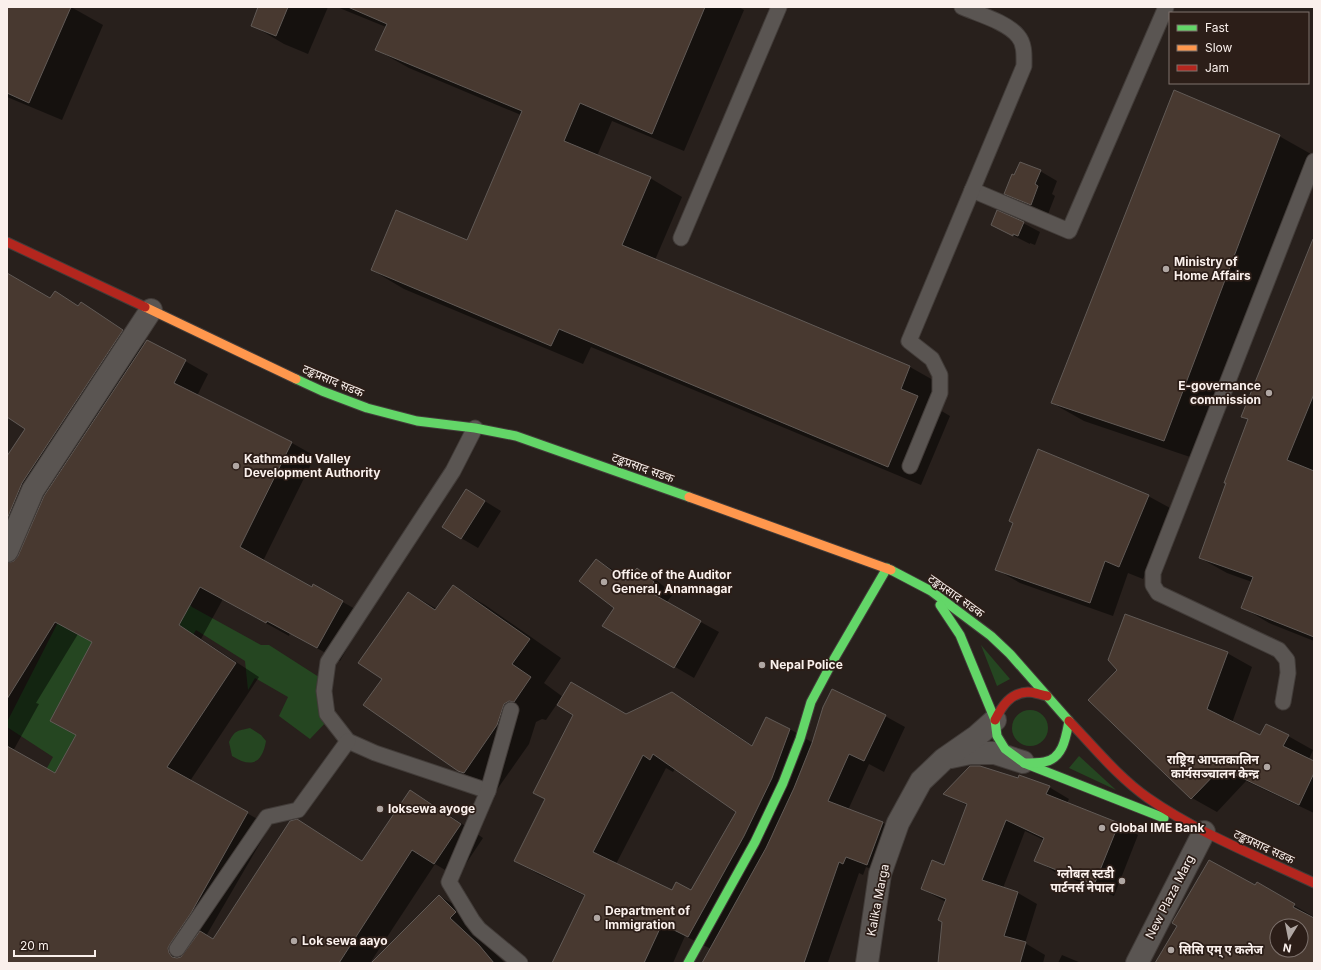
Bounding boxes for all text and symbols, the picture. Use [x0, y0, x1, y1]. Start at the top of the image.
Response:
legend [1169, 12, 1309, 84]
text: Fast [1205, 20, 1229, 35]
text: Slow [1205, 40, 1233, 55]
text: Jam [1205, 60, 1229, 75]
place label: Ministry of Home Affairs [1174, 254, 1251, 283]
marker: Ministry of Home Affairs [1161, 264, 1171, 274]
street label: टङ्कप्रसाद सडक [300, 361, 367, 400]
place label: E-governance commission [1178, 378, 1261, 407]
marker: E-governance commission [1264, 388, 1274, 398]
street label: टङ्कप्रसाद सडक [610, 449, 677, 486]
place label: Kathmandu Valley Development Authority [244, 451, 381, 480]
marker: Kathmandu Valley Development Authority [231, 461, 241, 471]
place label: Office of the Auditor General, Anamnagar [612, 567, 733, 596]
street label: टङ्कप्रसाद सडक [925, 571, 988, 621]
marker: Office of the Auditor General, Anamnagar [599, 577, 609, 587]
place label: Nepal Police [770, 657, 843, 672]
marker: Nepal Police [757, 660, 767, 670]
place label: राष्ट्रिय आपतकालिन कार्यसञ्चालन केन्द्र [1167, 752, 1260, 781]
marker: राष्ट्रिय आपतकालिन कार्यसञ्चालन केन्द्र [1262, 762, 1272, 772]
place label: loksewa ayoge [388, 801, 475, 816]
marker: loksewa ayoge [375, 804, 385, 814]
place label: Global IME Bank [1110, 820, 1204, 835]
marker: Global IME Bank [1097, 823, 1107, 833]
street label: टङ्कप्रसाद सडक [1232, 826, 1298, 867]
street label: New Plaza Marg [1142, 852, 1197, 941]
street label: Kalika Marga [863, 862, 892, 937]
place label: ग्लोबल स्टडी पार्टनर्स नेपाल [1050, 866, 1115, 895]
marker: ग्लोबल स्टडी पार्टनर्स नेपाल [1117, 876, 1127, 886]
place label: Department of Immigration [605, 903, 690, 932]
marker: Department of Immigration [592, 913, 602, 923]
north arrow [1269, 918, 1309, 958]
scale bar [14, 932, 95, 958]
place label: Lok sewa aayo [302, 933, 388, 948]
marker: Lok sewa aayo [289, 936, 299, 946]
text: 20 m [20, 938, 49, 953]
text: N [1282, 940, 1293, 955]
place label: सिसि एम् ए कलेज [1179, 942, 1264, 958]
marker: सिसि एम् ए कलेज [1166, 945, 1176, 955]

